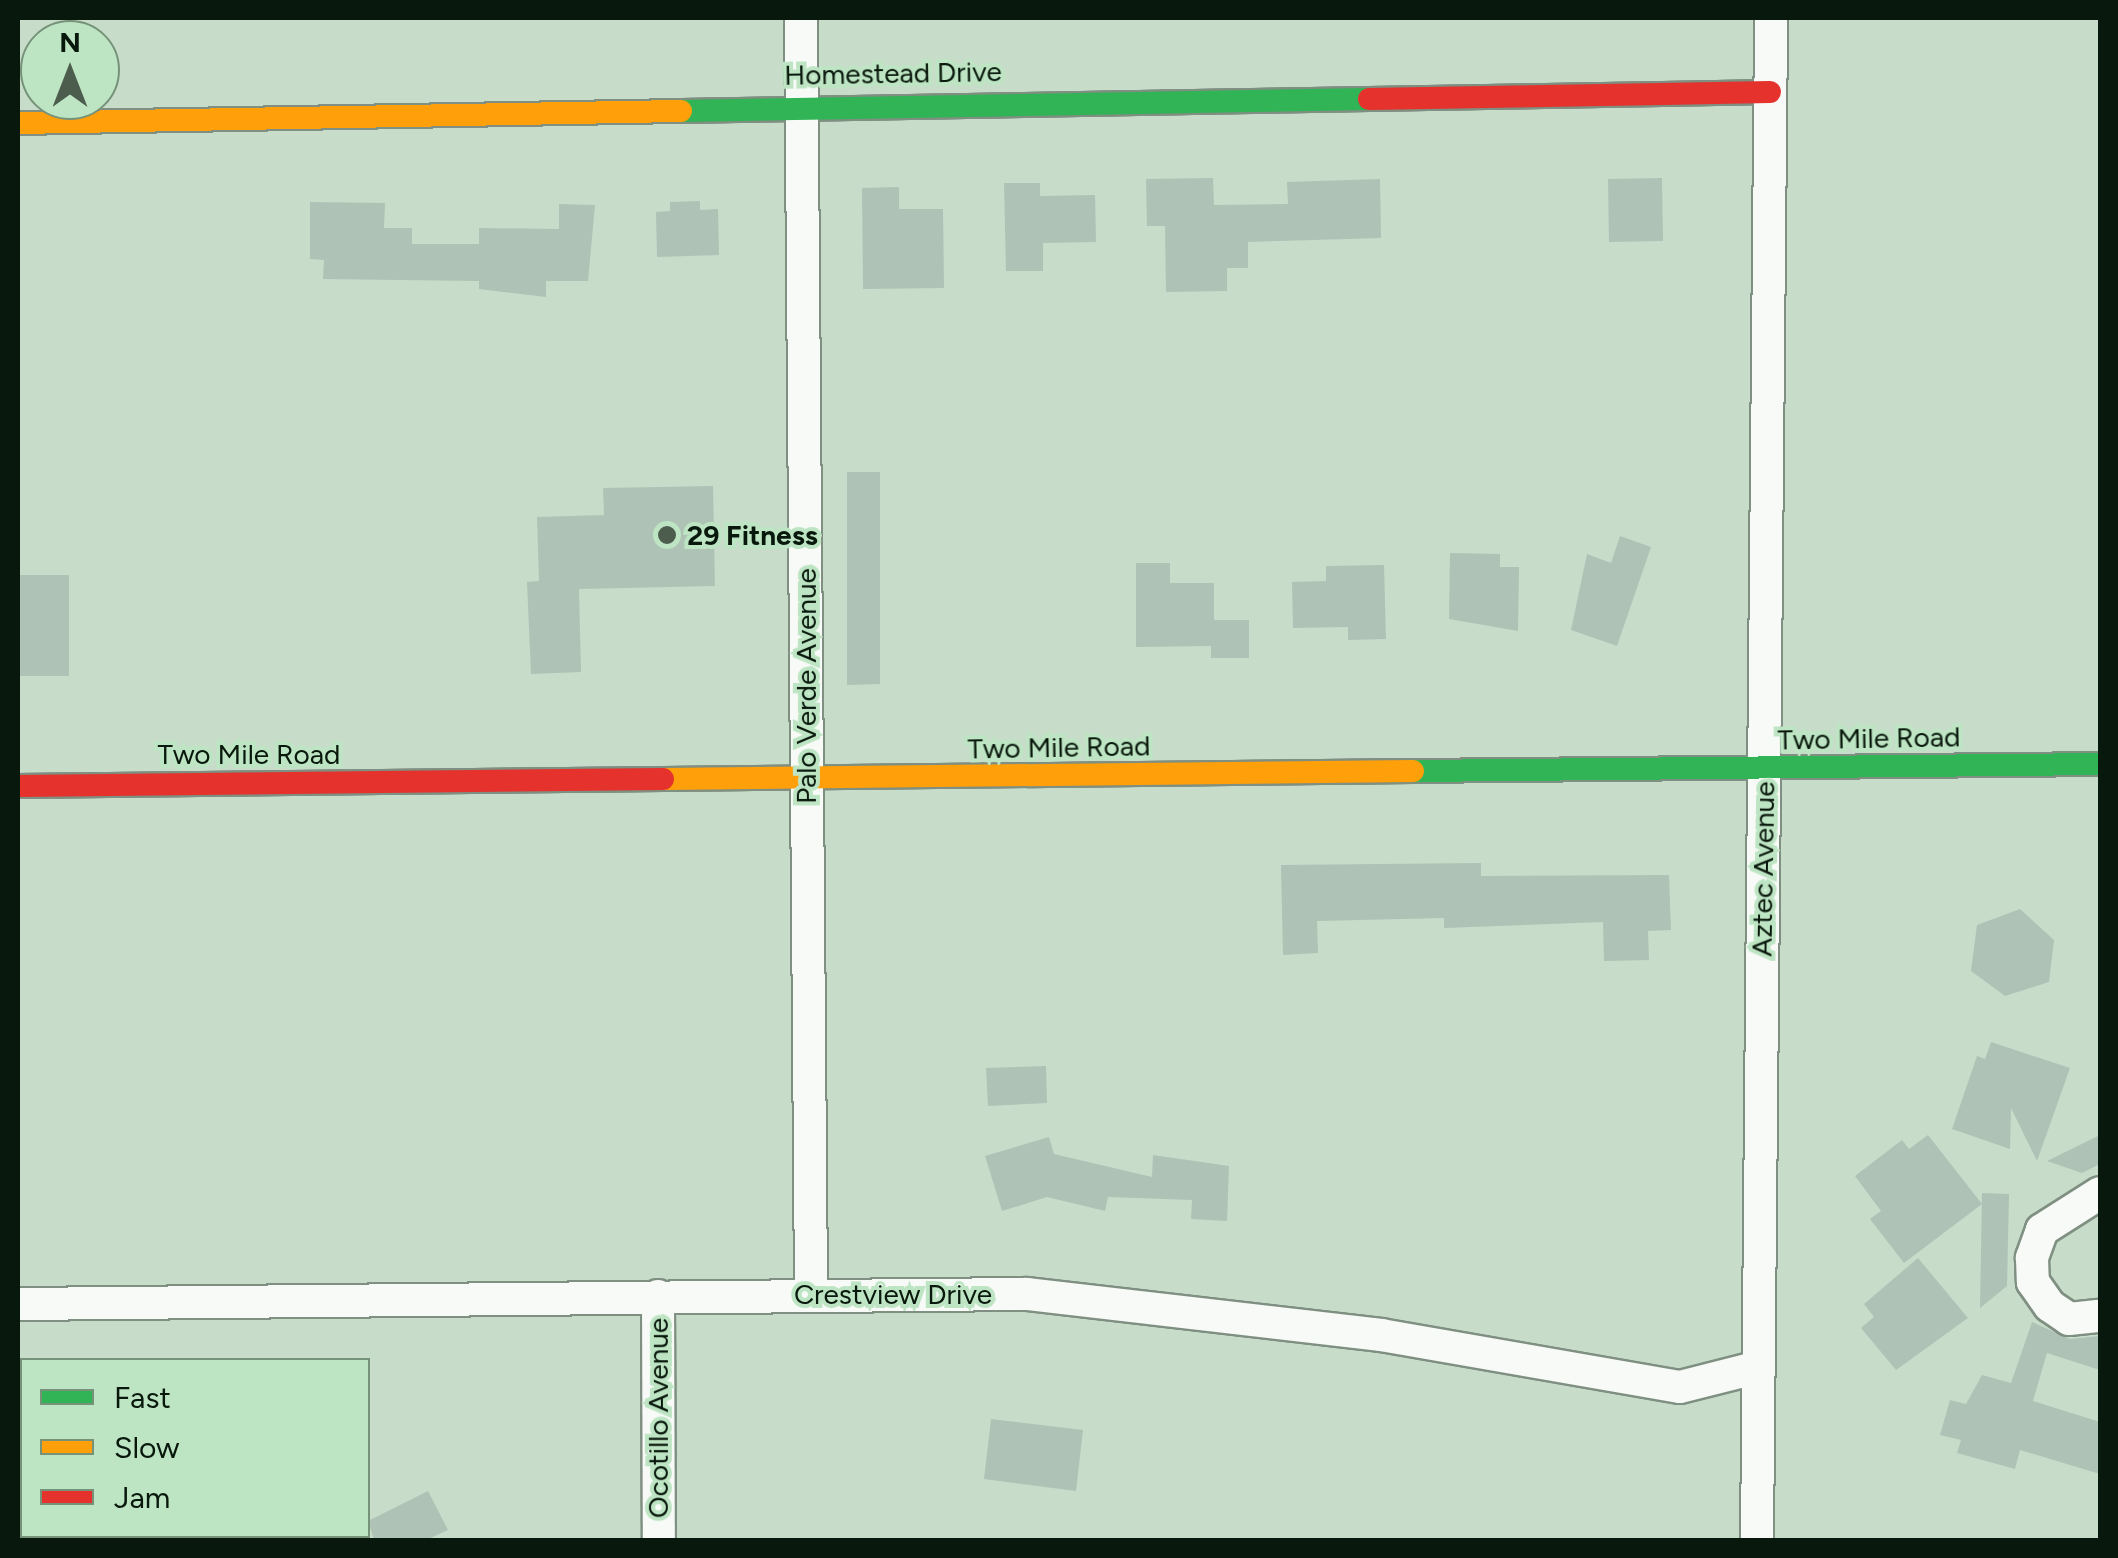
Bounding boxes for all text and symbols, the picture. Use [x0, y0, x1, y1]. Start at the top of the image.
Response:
north arrow [20, 20, 120, 120]
text: N [59, 25, 81, 59]
street label: Homestead Drive [784, 54, 1002, 92]
place label: 29 Fitness [687, 518, 818, 552]
marker: 29 Fitness [656, 524, 678, 546]
street label: Palo Verde Avenue [789, 568, 823, 804]
street label: Two Mile Road [1777, 720, 1961, 756]
street label: Two Mile Road [967, 729, 1151, 765]
street label: Two Mile Road [158, 737, 340, 771]
street label: Aztec Avenue [1745, 781, 1781, 957]
street label: Crestview Drive [794, 1277, 992, 1311]
street label: Ocotillo Avenue [641, 1318, 675, 1518]
legend [20, 1358, 370, 1538]
text: Fast [114, 1379, 171, 1416]
text: Slow [114, 1429, 180, 1466]
text: Jam [114, 1479, 170, 1516]

